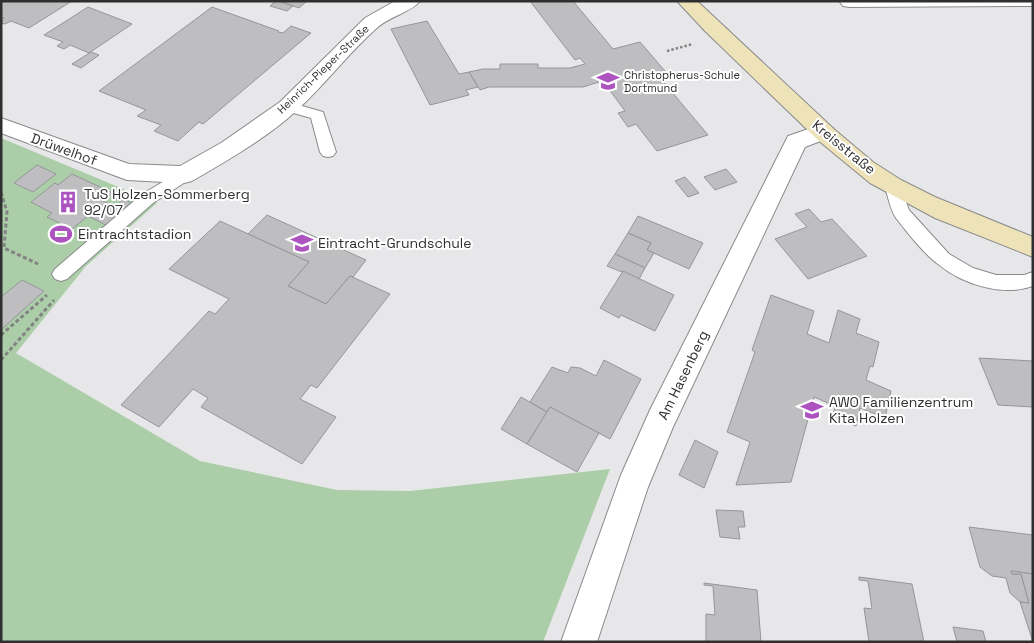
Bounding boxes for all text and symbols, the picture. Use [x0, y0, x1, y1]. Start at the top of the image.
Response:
street label: Heinrich-Pieper-Straße [274, 22, 372, 116]
school or university icon: Christopherus-Schule Dortmund [595, 68, 621, 94]
place label: Christopherus-Schule Dortmund [624, 68, 740, 95]
street label: Kreisstraße [809, 116, 879, 178]
street label: Drüwelhof [28, 129, 100, 169]
place label: TuS Holzen-Sommerberg 92/07 [84, 185, 250, 219]
building icon: TuS Holzen-Sommerberg 92/07 [55, 189, 81, 215]
sports icon: Eintrachtstadion [48, 221, 74, 247]
place label: Eintrachtstadion [78, 225, 191, 243]
school or university icon: Eintracht-Grundschule [289, 230, 315, 256]
place label: Eintracht-Grundschule [318, 234, 472, 252]
street label: Am Hasenberg [654, 327, 712, 423]
place label: AWO Familienzentrum Kita Holzen [829, 393, 973, 427]
school or university icon: AWO Familienzentrum Kita Holzen [799, 397, 825, 423]

